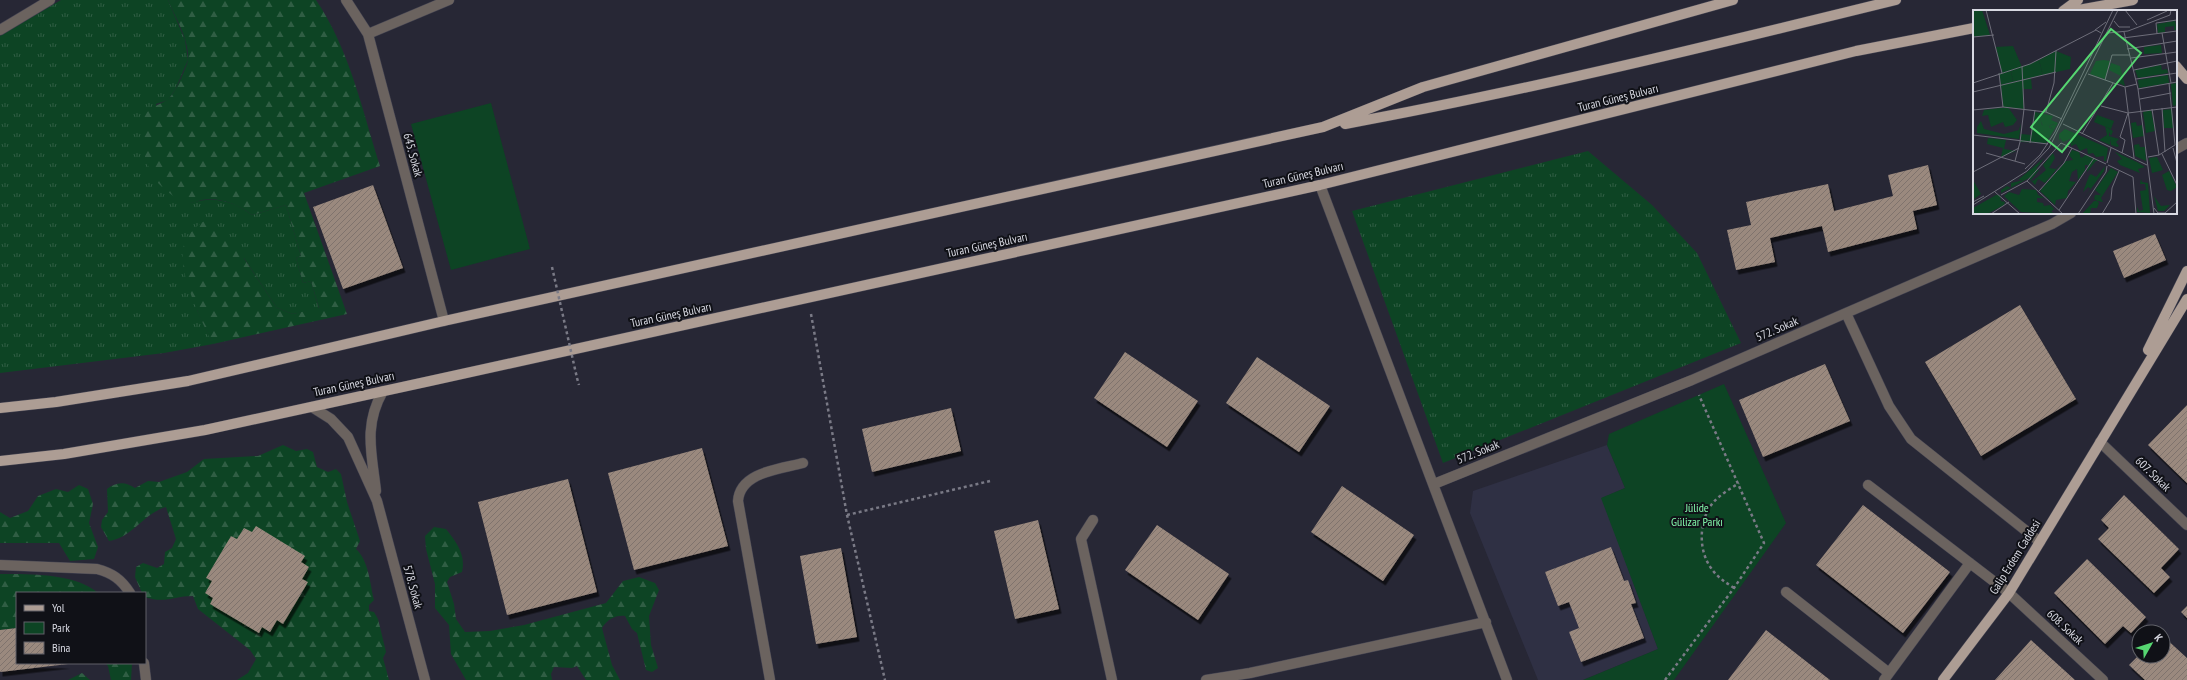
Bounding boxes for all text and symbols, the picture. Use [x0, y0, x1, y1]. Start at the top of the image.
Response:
inset map [1973, 10, 2177, 214]
street label: Turan Güneş Bulvarı [1576, 80, 1660, 115]
street label: 645. Sokak [400, 131, 427, 179]
street label: Turan Güneş Bulvarı [1261, 158, 1345, 191]
street label: Turan Güneş Bulvarı [945, 229, 1029, 260]
street label: Turan Güneş Bulvarı [629, 299, 713, 330]
street label: 572. Sokak [1753, 313, 1801, 344]
street label: Turan Güneş Bulvarı [312, 368, 396, 399]
street label: 572. Sokak [1454, 436, 1502, 467]
street label: 607. Sokak [2133, 453, 2174, 494]
park label: Jülide Gülizar Parkı [1671, 500, 1723, 529]
street label: Galip Erdem Caddesi [1986, 517, 2043, 597]
street label: 578. Sokak [400, 563, 427, 611]
legend [16, 592, 146, 664]
text: Yol [52, 600, 65, 615]
street label: 608. Sokak [2044, 606, 2087, 648]
text: Park [52, 620, 70, 635]
north arrow [2131, 624, 2171, 664]
text: K [2152, 631, 2166, 645]
text: Bina [52, 640, 71, 655]

